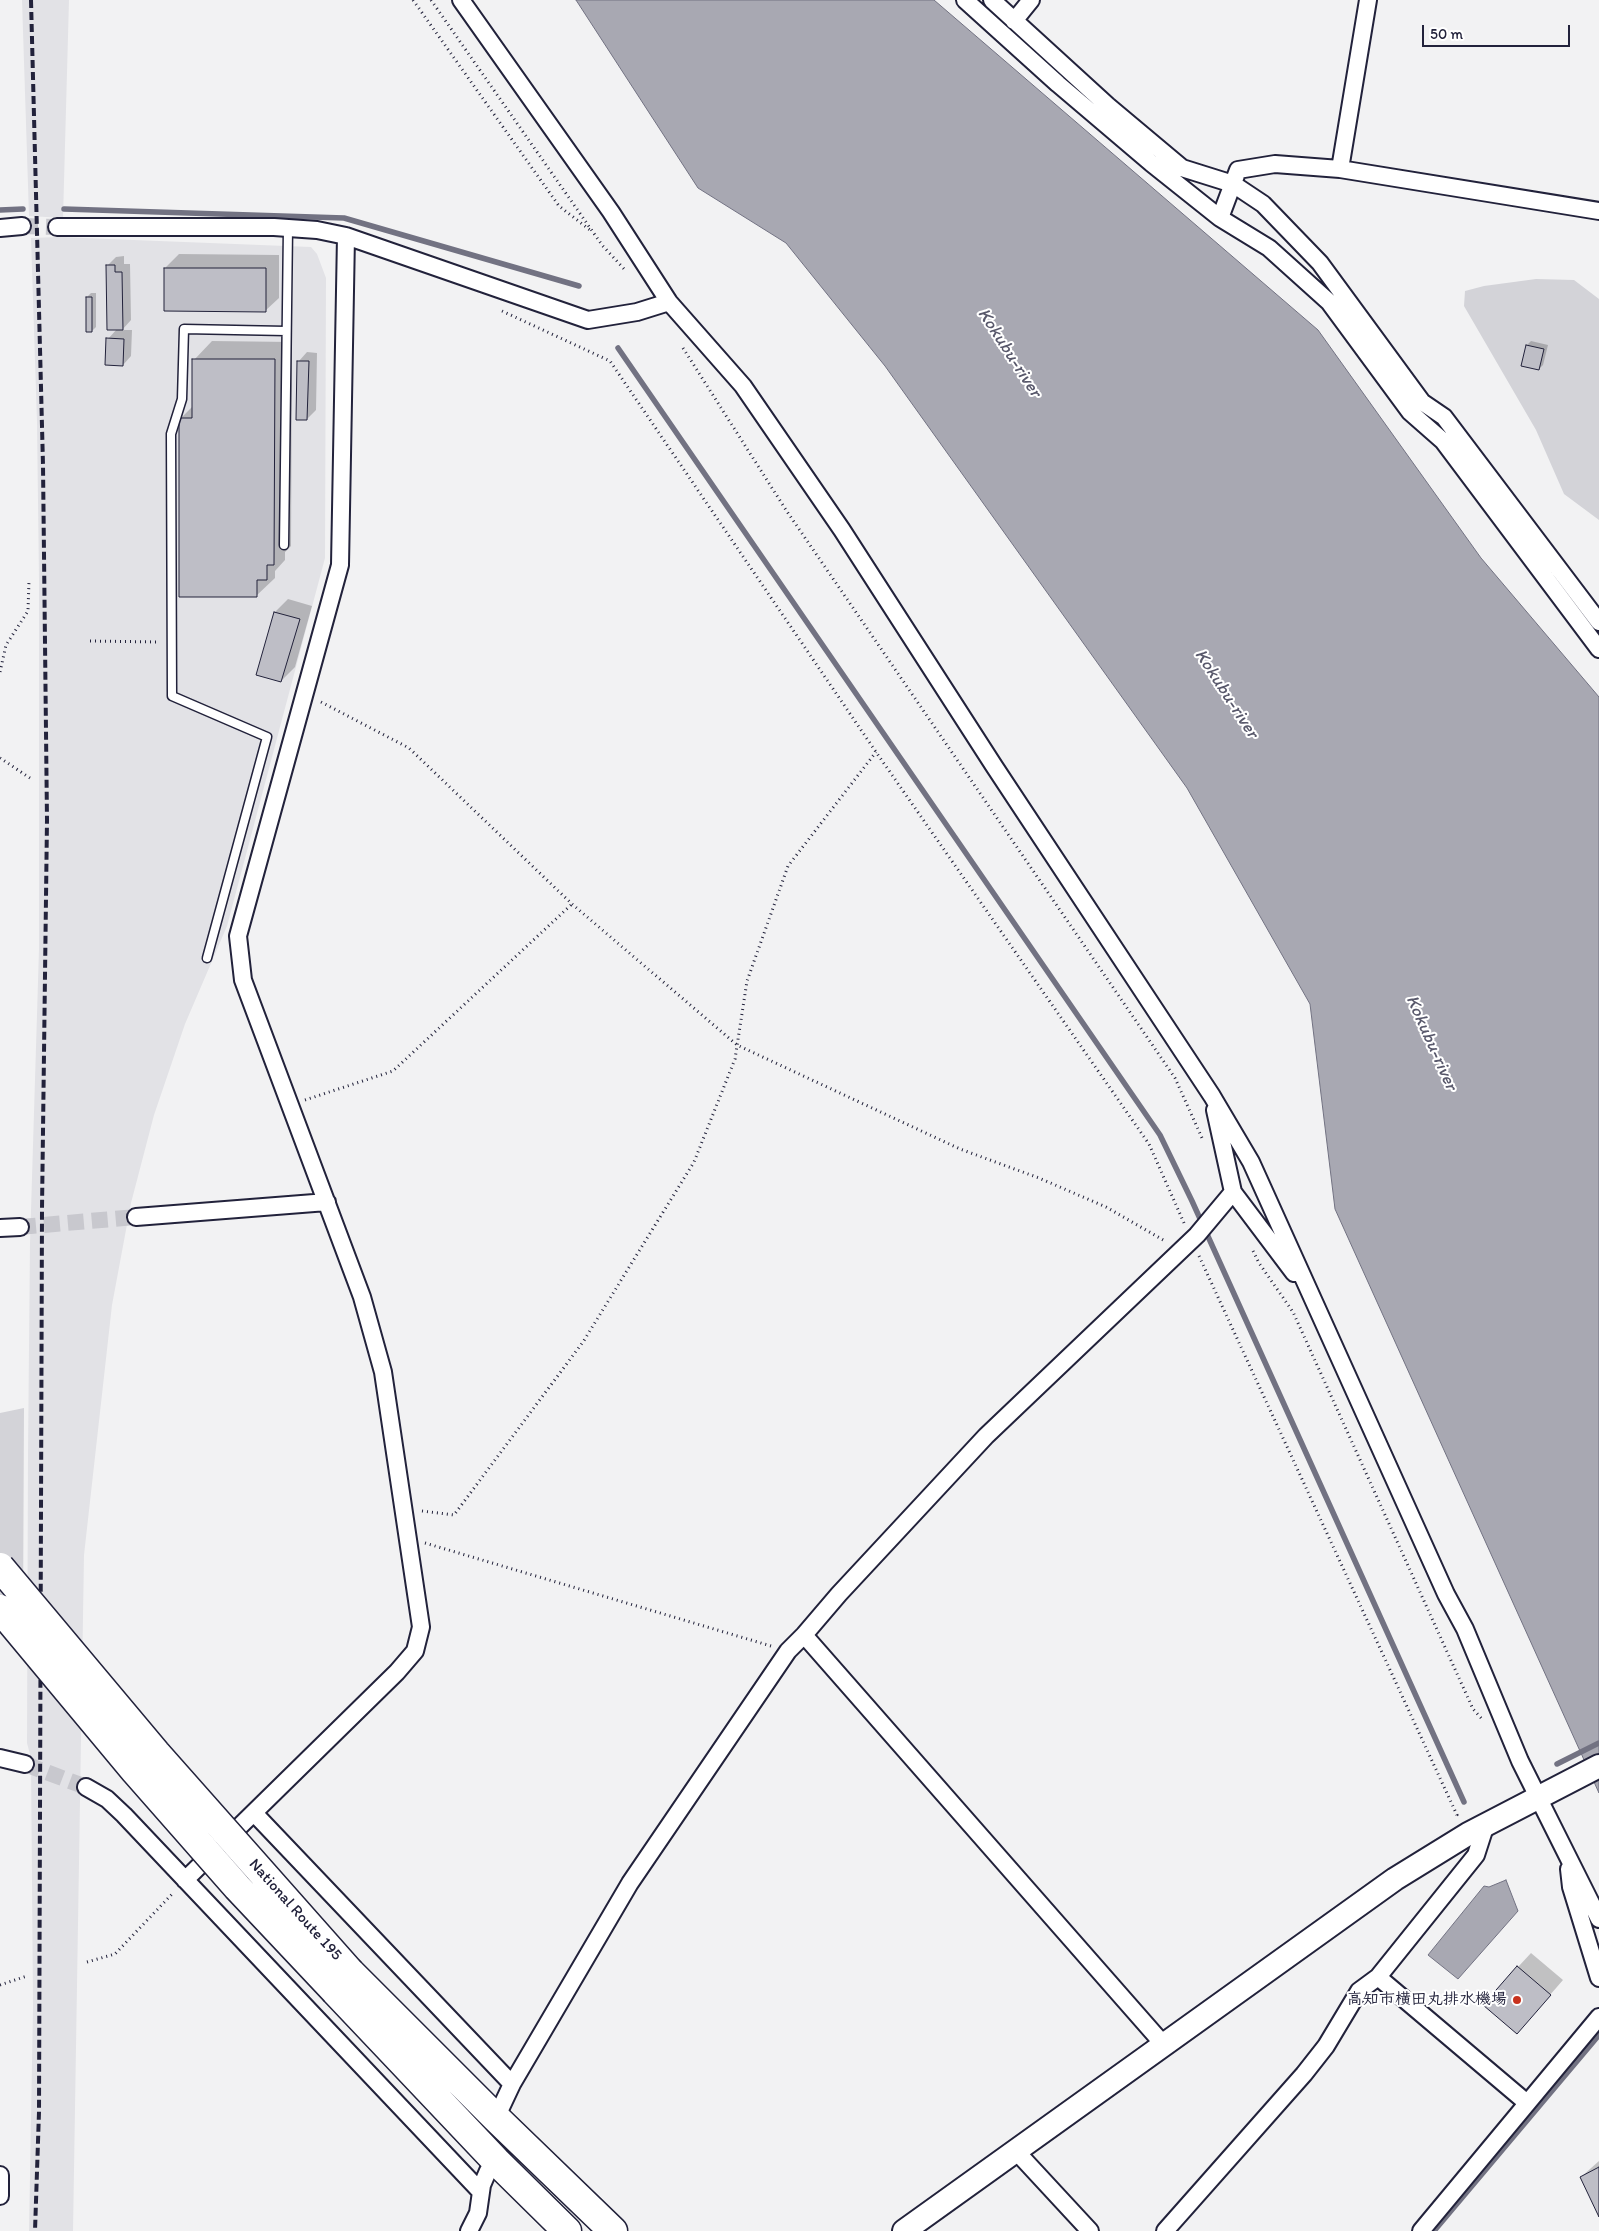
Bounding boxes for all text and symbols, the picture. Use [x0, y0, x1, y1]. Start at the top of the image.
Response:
scale bar [1424, 15, 1572, 47]
text: 50 m [1430, 25, 1463, 43]
water label: Kokubu-river [972, 304, 1046, 402]
water label: Kokubu-river [1189, 645, 1263, 743]
water label: Kokubu-river [1400, 992, 1462, 1094]
street label: National Route 195 [244, 1855, 346, 1965]
place label: 高知市横田丸排水機場 [1347, 1990, 1507, 2010]
marker: 高知市横田丸排水機場 [1511, 1994, 1523, 2006]

